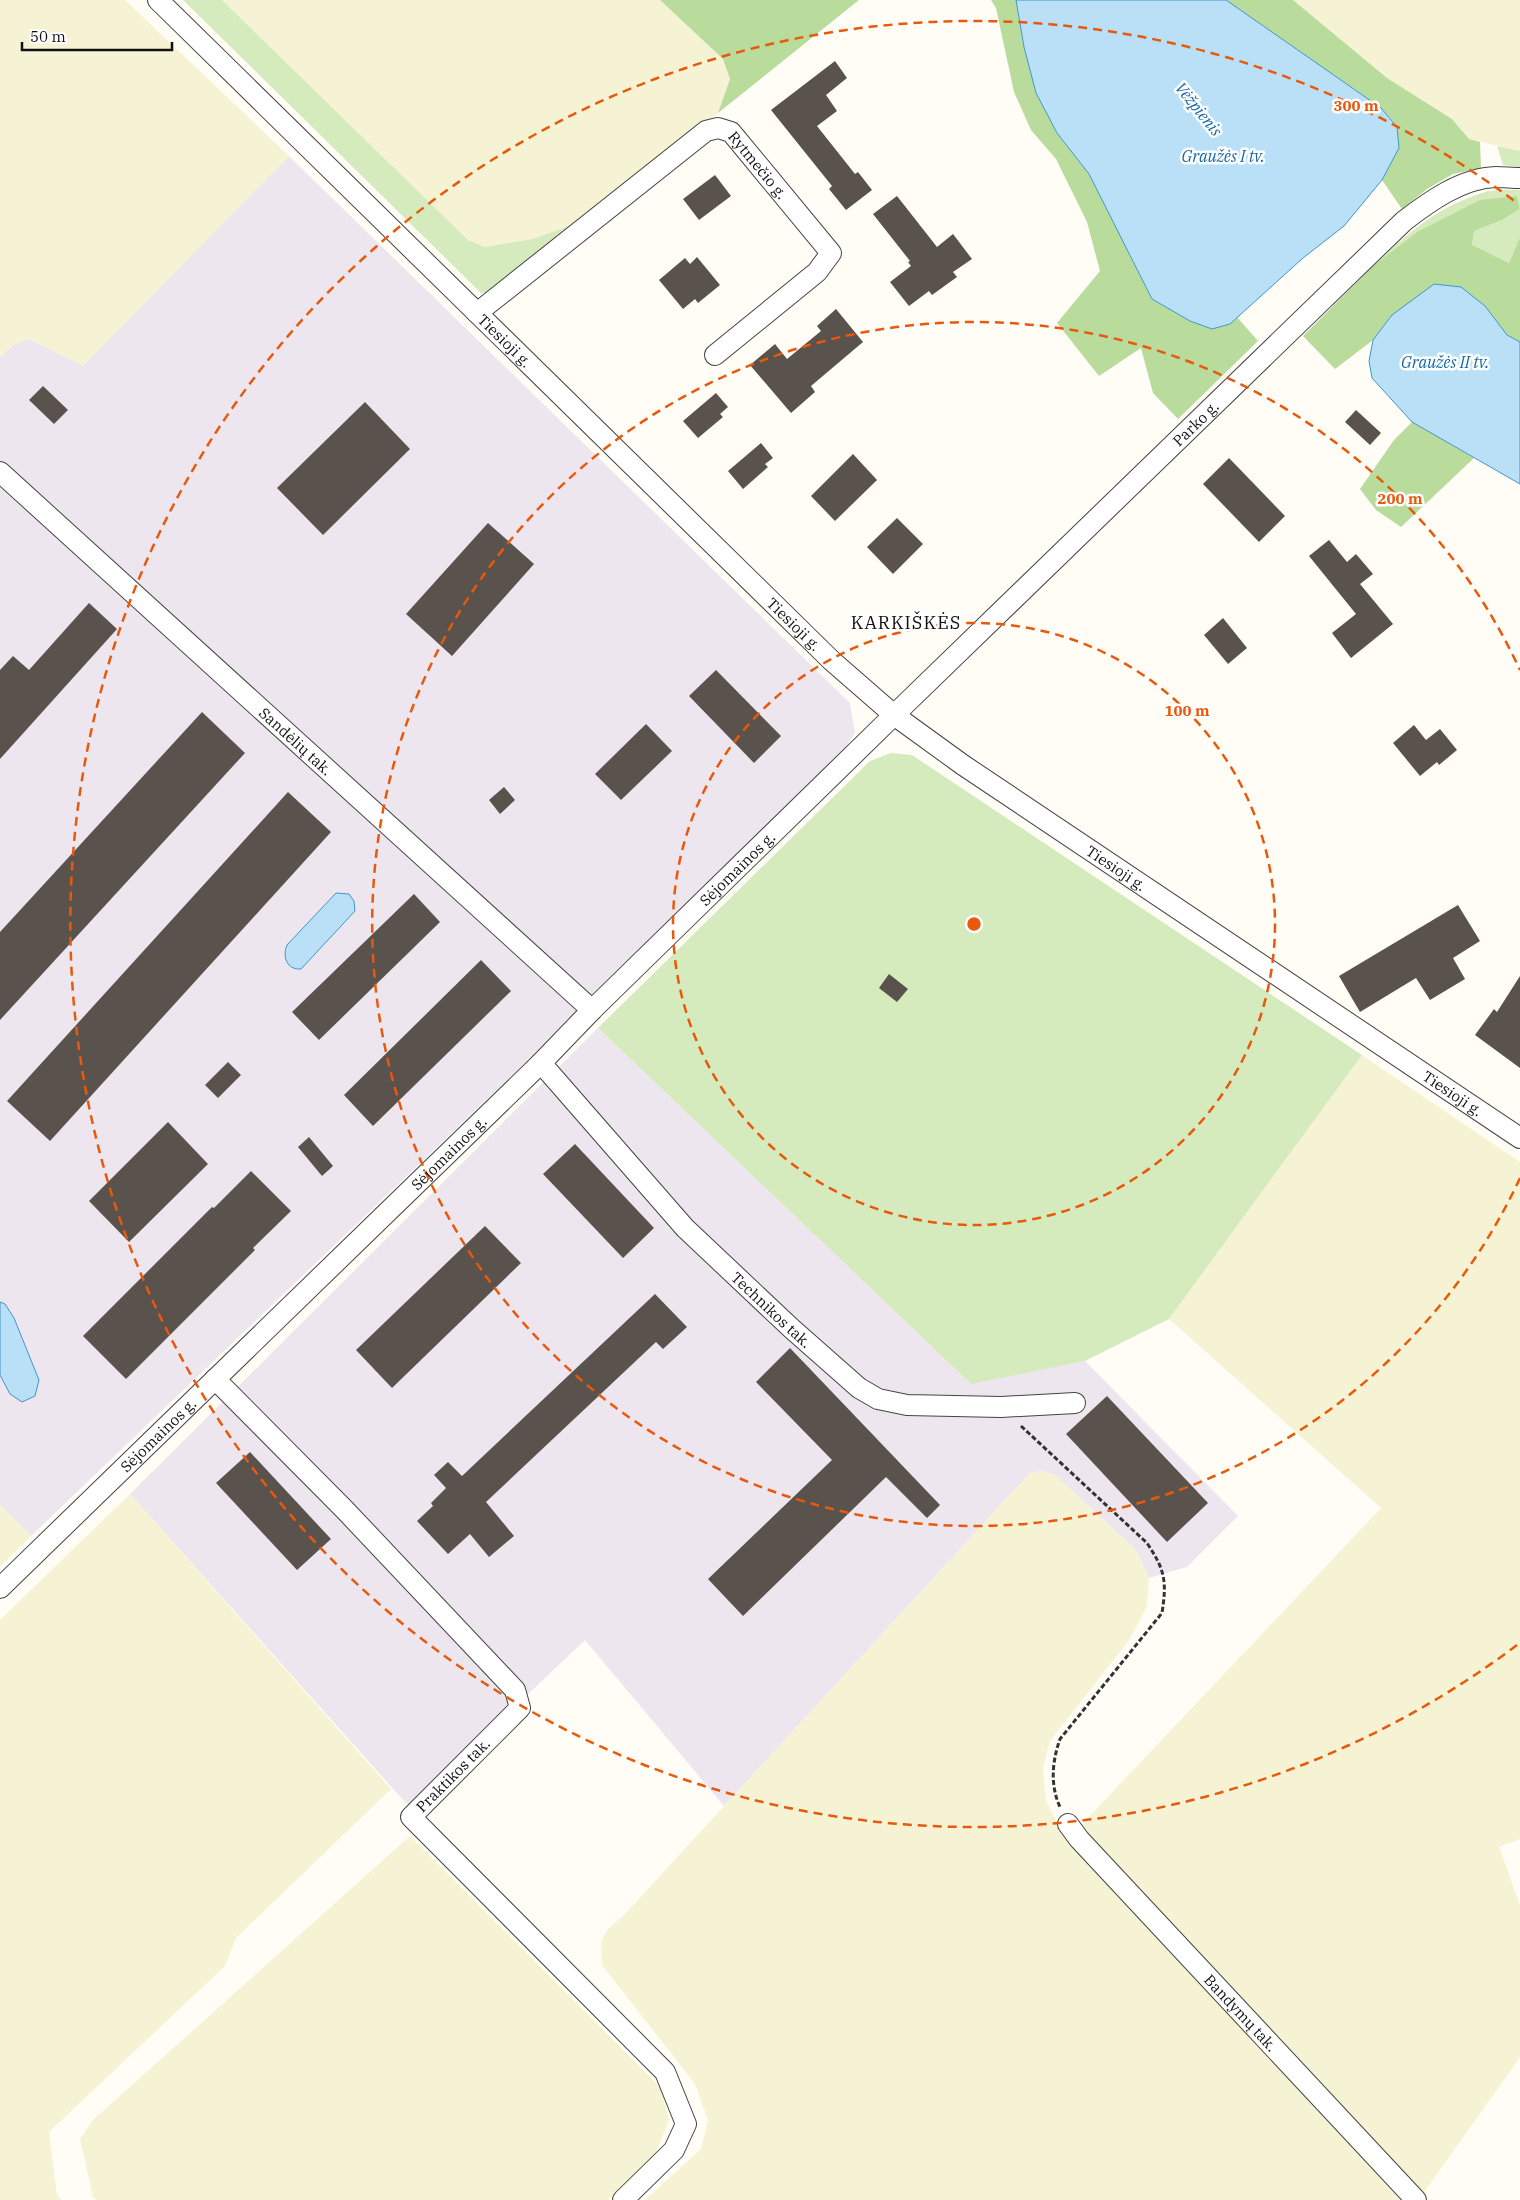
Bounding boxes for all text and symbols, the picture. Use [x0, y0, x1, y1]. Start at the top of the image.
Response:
scale bar [22, 20, 172, 52]
text: 50 m [30, 27, 66, 46]
water label: Vėžpienis [1171, 78, 1227, 140]
text: 300 m [1333, 96, 1379, 115]
street label: Rytmečio g. [724, 127, 792, 203]
water label: Graužės I tv. [1181, 146, 1265, 166]
street label: Tiesioji g. [474, 310, 536, 371]
water label: Graužės II tv. [1401, 352, 1489, 372]
street label: Parko g. [1168, 397, 1222, 450]
text: 200 m [1377, 489, 1423, 508]
street label: Tiesioji g. [763, 593, 825, 655]
district label: KARKIŠKĖS [851, 610, 961, 634]
text: 100 m [1164, 701, 1210, 720]
street label: Sandėlių tak. [255, 703, 337, 779]
street label: Sėjomainos g. [695, 827, 779, 910]
street label: Tiesioji g. [1083, 841, 1150, 895]
centre of rings [965, 915, 983, 933]
street label: Tiesioji g. [1419, 1066, 1486, 1120]
street label: Sėjomainos g. [407, 1112, 490, 1194]
street label: Technikos tak. [728, 1267, 816, 1352]
street label: Sėjomainos g. [116, 1394, 200, 1476]
street label: Praktikos tak. [412, 1734, 494, 1816]
street label: Bandymų tak. [1200, 1970, 1282, 2055]

